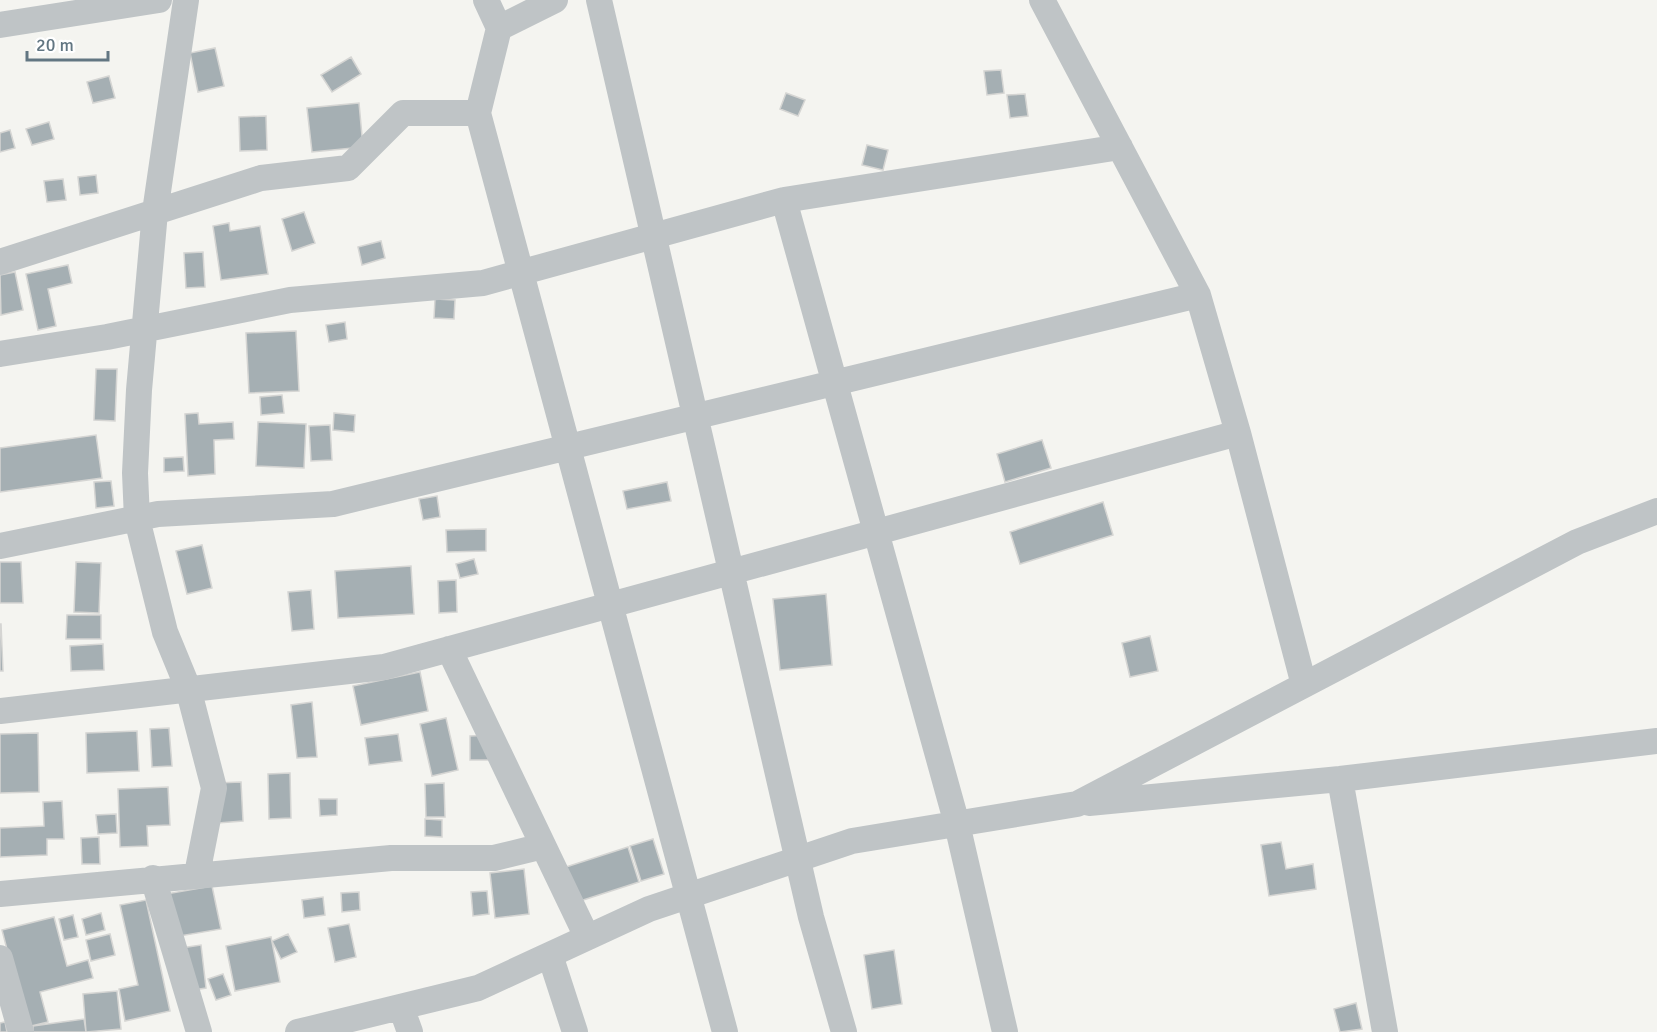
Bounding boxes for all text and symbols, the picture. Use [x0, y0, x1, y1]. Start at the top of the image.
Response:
scale bar [27, 24, 108, 62]
text: 20 m [36, 34, 74, 56]

